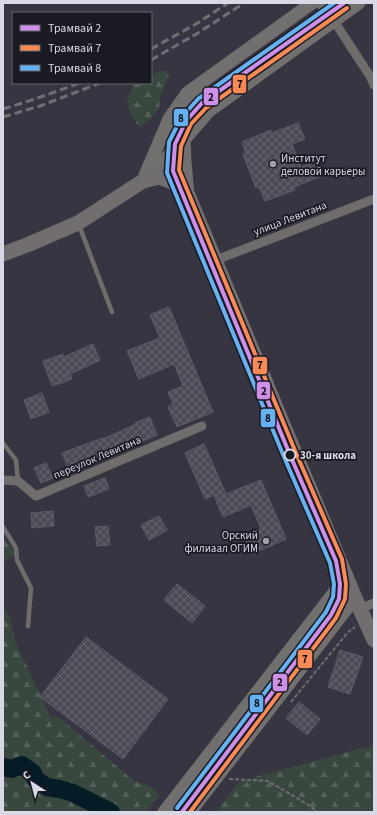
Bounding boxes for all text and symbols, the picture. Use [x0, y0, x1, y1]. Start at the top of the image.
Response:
legend [12, 12, 152, 84]
text: Трамвай 2 [48, 20, 101, 37]
text: Трамвай 7 [48, 40, 101, 57]
text: Трамвай 8 [48, 60, 101, 77]
line badge: 7 [232, 74, 247, 94]
text: 7 [237, 77, 243, 92]
line badge: 2 [203, 87, 219, 106]
text: 2 [208, 90, 214, 105]
line badge: 8 [173, 108, 189, 127]
text: 8 [178, 111, 184, 126]
place label: Институт деловой карьеры [281, 151, 365, 179]
marker: Институт деловой карьеры [268, 159, 278, 169]
street label: улица Левитана [251, 198, 329, 239]
line badge: 7 [252, 356, 268, 375]
text: 7 [257, 358, 263, 373]
line badge: 2 [256, 381, 271, 400]
text: 2 [261, 384, 267, 399]
line badge: 8 [260, 408, 276, 428]
text: 8 [265, 411, 271, 426]
street label: переулок Левитана [51, 432, 143, 483]
marker: 30-я школа [283, 448, 297, 462]
place label: 30-я школа [300, 448, 356, 463]
place label: Орский филиаал ОГИМ [185, 528, 258, 556]
marker: Орский филиаал ОГИМ [261, 536, 271, 546]
line badge: 7 [297, 649, 313, 669]
text: 7 [302, 652, 308, 667]
line badge: 2 [272, 673, 288, 692]
text: 2 [277, 675, 283, 690]
line badge: 8 [249, 694, 264, 713]
text: 8 [254, 696, 260, 711]
north arrow [12, 763, 52, 803]
text: С [19, 767, 34, 783]

